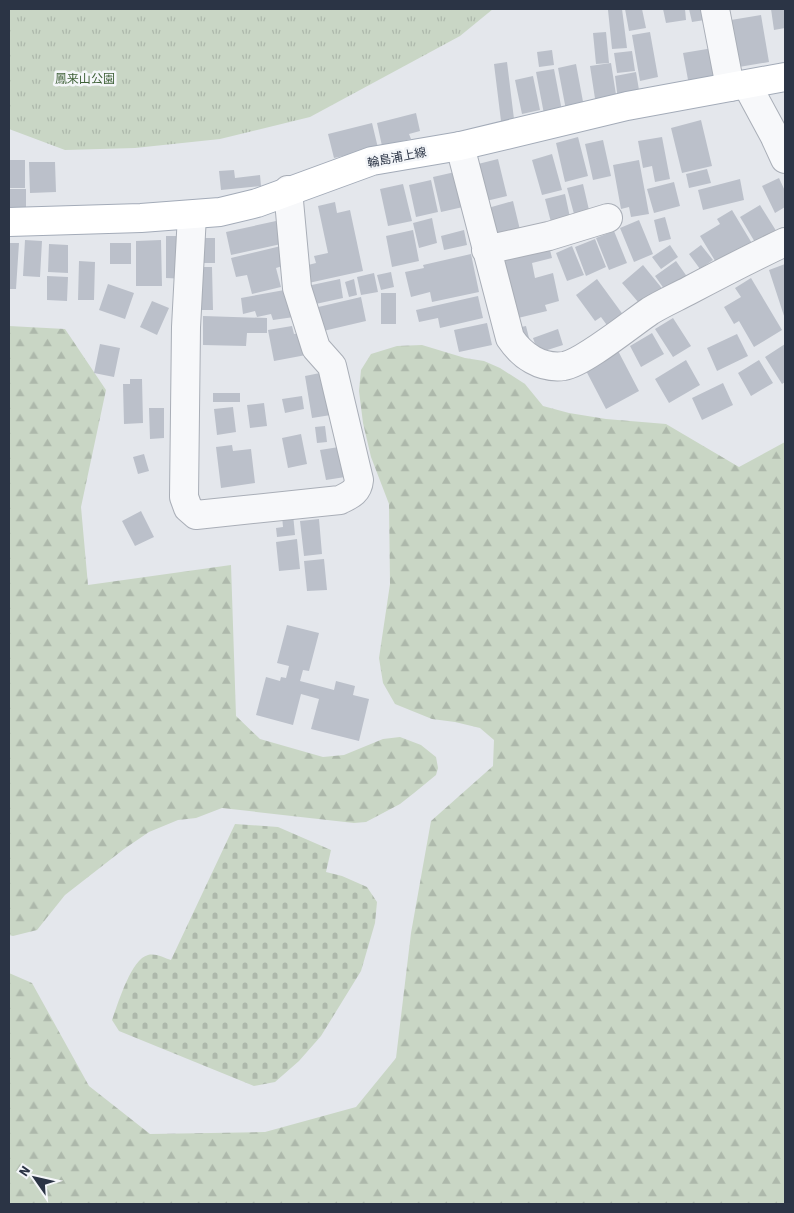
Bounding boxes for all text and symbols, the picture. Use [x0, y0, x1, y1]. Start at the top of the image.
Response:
park label: 鳳来山公園 [55, 71, 115, 88]
street label: 輪島浦上線 [366, 144, 428, 172]
north arrow [10, 1153, 60, 1203]
text: N [14, 1162, 36, 1181]

